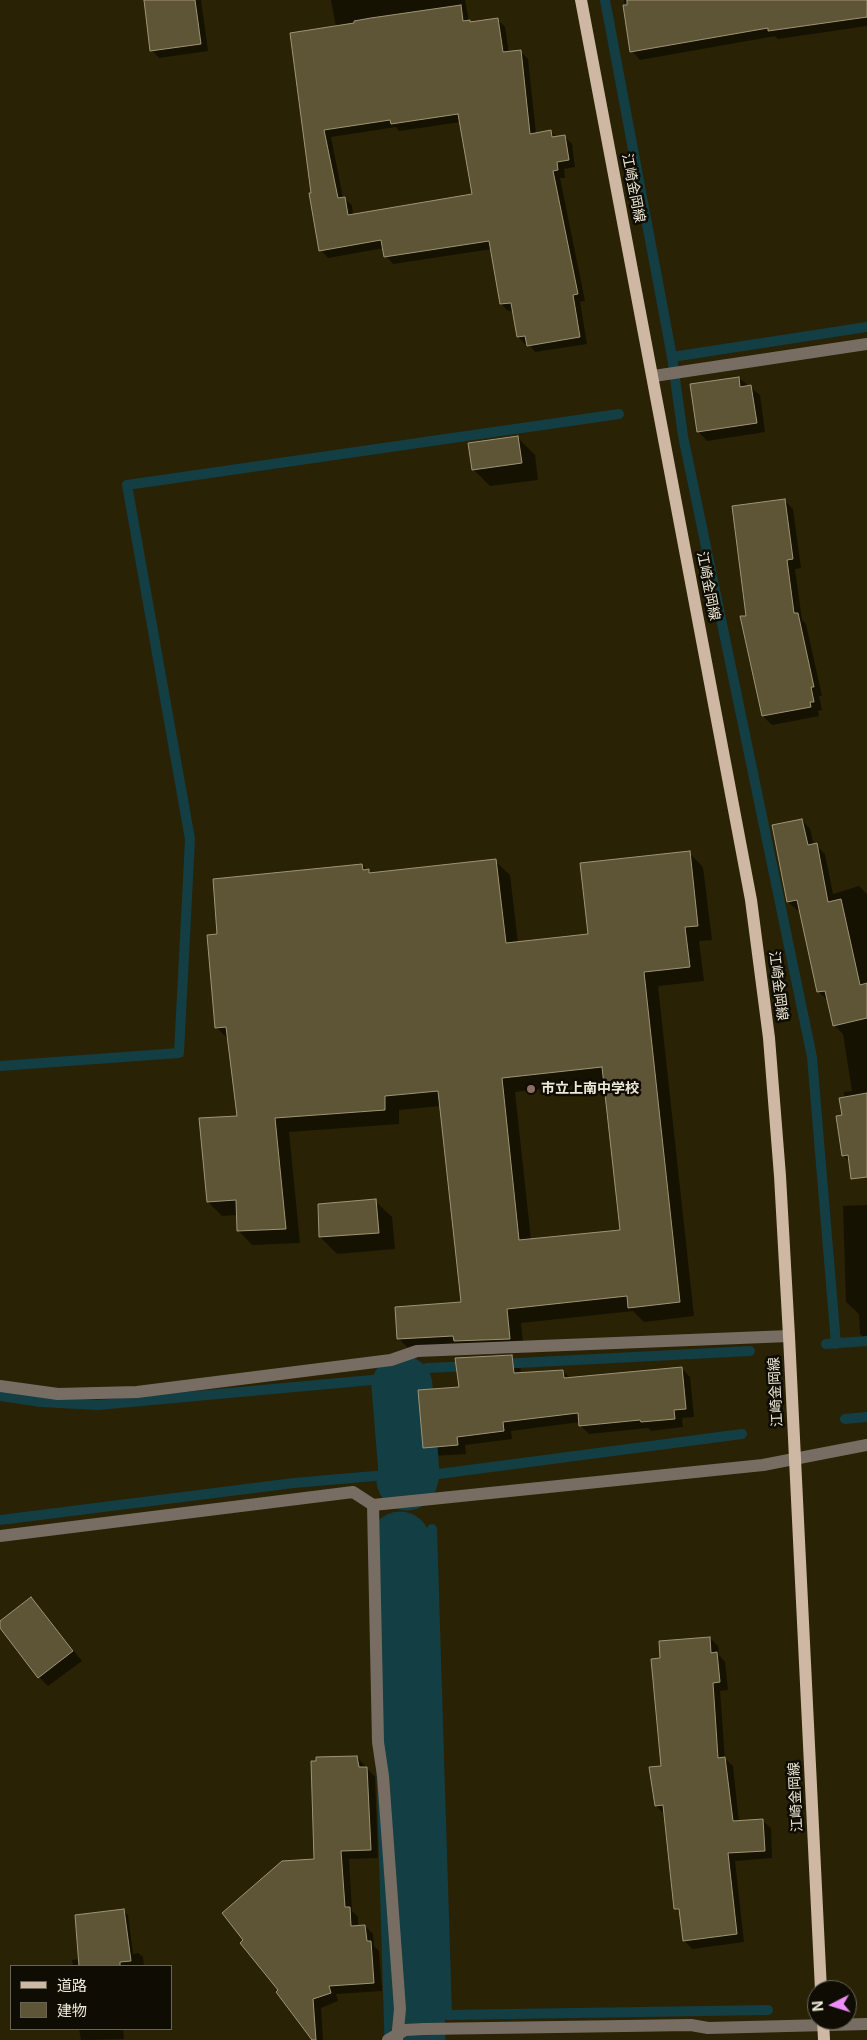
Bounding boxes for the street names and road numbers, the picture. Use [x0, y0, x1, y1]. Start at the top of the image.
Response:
street label: 江崎金岡線 [618, 152, 648, 224]
street label: 江崎金岡線 [693, 550, 723, 622]
street label: 江崎金岡線 [765, 950, 791, 1022]
street label: 江崎金岡線 [766, 1357, 786, 1427]
street label: 江崎金岡線 [786, 1762, 806, 1832]

